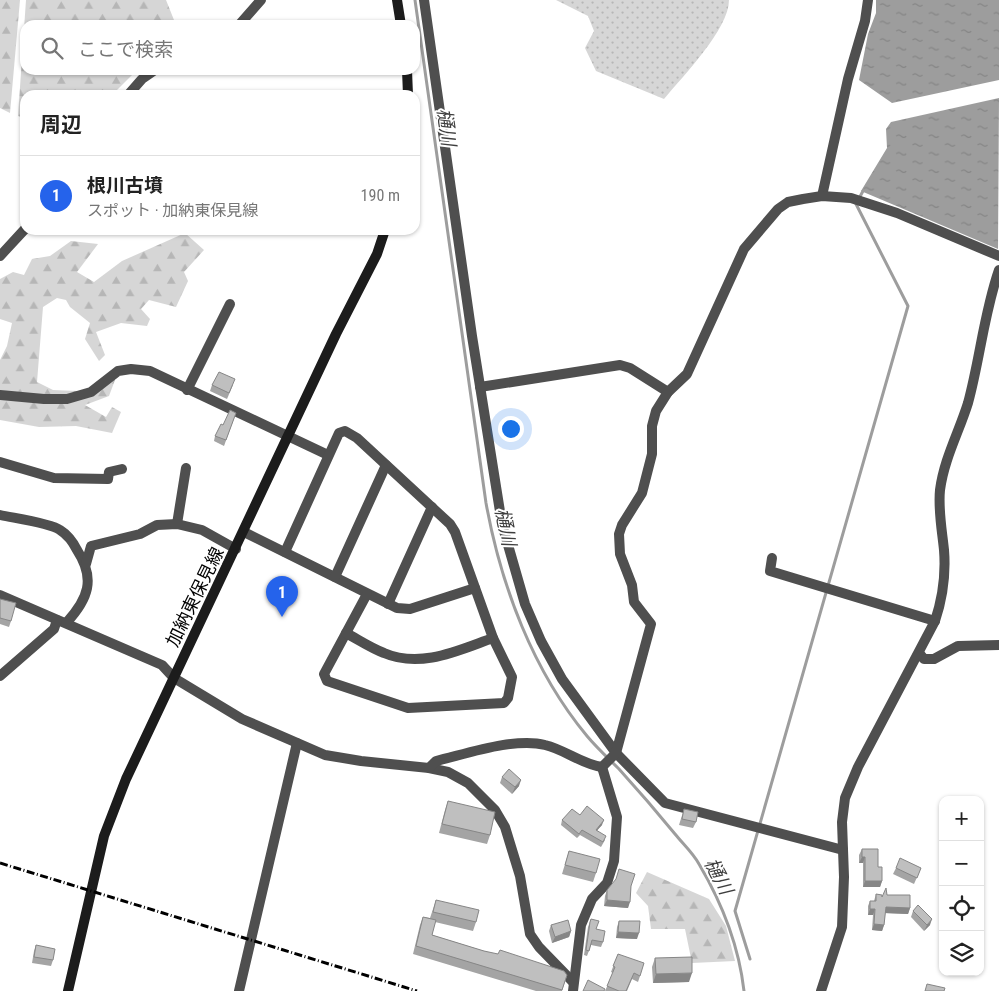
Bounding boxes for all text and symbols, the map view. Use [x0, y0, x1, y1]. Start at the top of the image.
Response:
search box [20, 20, 420, 75]
icon: search [38, 34, 66, 62]
text: ここで検索 [78, 38, 173, 61]
water label: 樋川 [432, 107, 461, 149]
text: 周辺 [40, 113, 82, 137]
text: 根川古墳 [87, 174, 163, 197]
text: 1 [52, 186, 60, 205]
text: 190 m [361, 186, 400, 205]
text: スポット · 加納東保見線 [87, 201, 258, 220]
your location [498, 416, 524, 442]
water label: 樋川 [490, 506, 521, 550]
street label: 加納東保見線 [161, 544, 228, 650]
pin: 1 [266, 576, 298, 617]
map controls [939, 796, 984, 976]
button: + [939, 796, 984, 841]
button: − [939, 841, 984, 886]
water label: 樋川 [699, 854, 739, 900]
button: locate [939, 886, 984, 931]
button: layers [939, 931, 984, 976]

